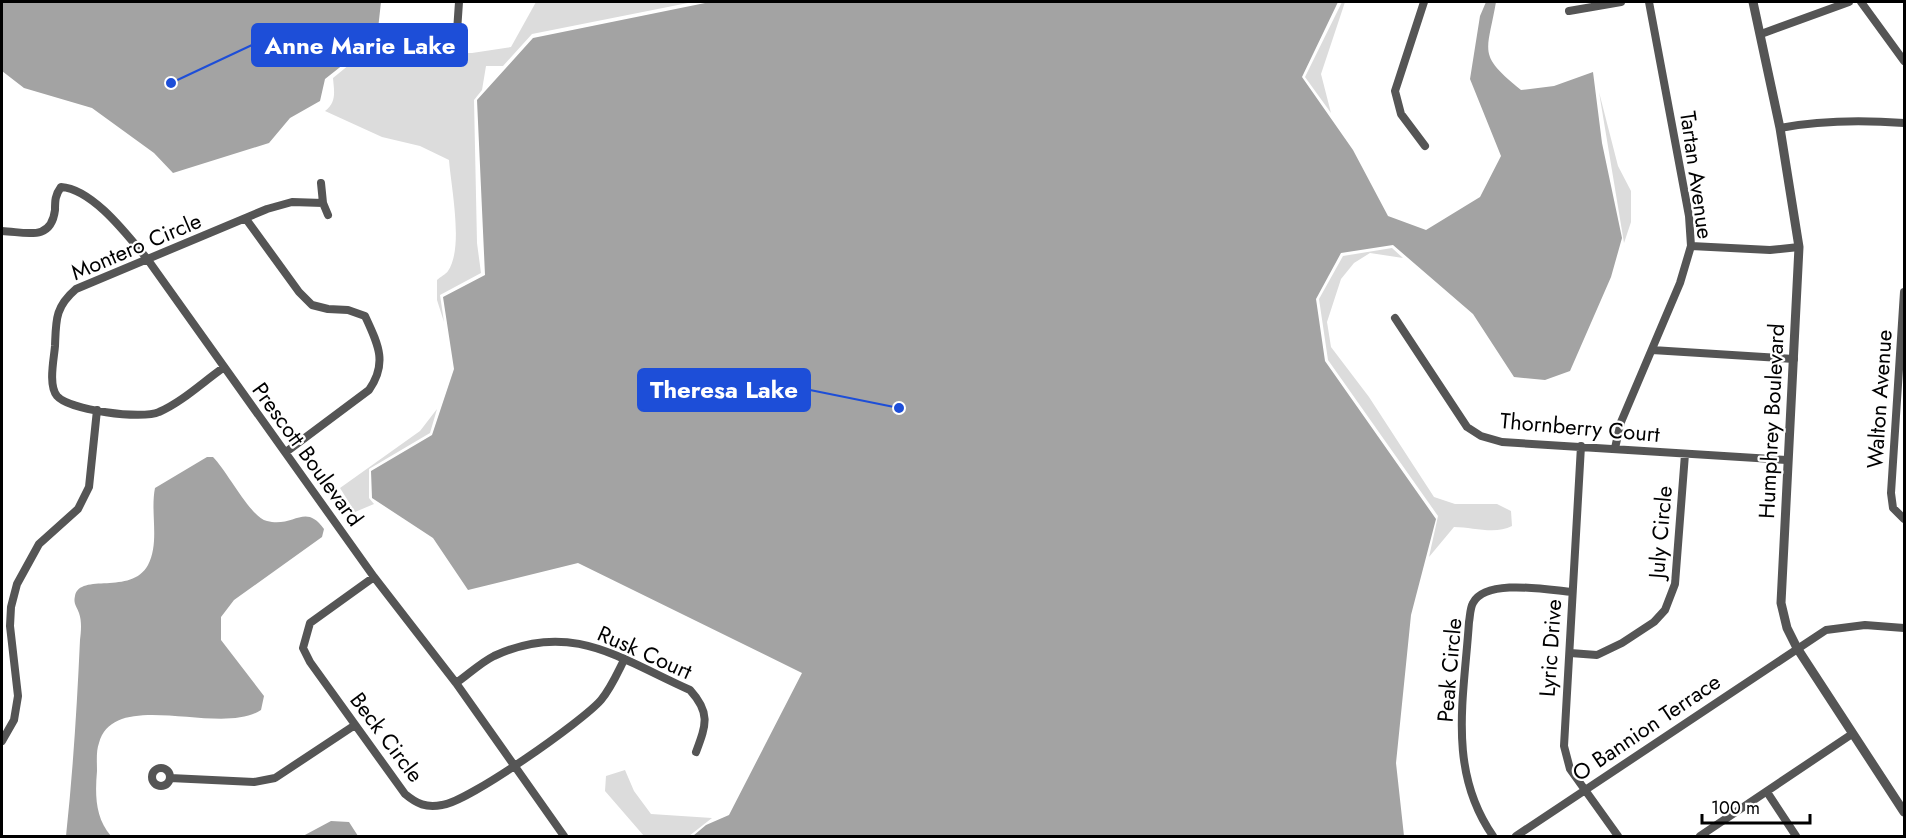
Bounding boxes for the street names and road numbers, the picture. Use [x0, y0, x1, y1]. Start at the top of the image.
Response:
street label: Tartan Avenue [1672, 109, 1722, 241]
street label: Montero Circle [66, 204, 206, 288]
street label: Humphrey Boulevard [1750, 323, 1792, 519]
street label: Walton Avenue [1858, 328, 1900, 470]
street label: Prescott Boulevard [245, 375, 371, 533]
street label: Thornberry Court [1499, 404, 1662, 450]
street label: July Circle [1640, 484, 1680, 583]
street label: Lyric Drive [1531, 598, 1569, 698]
street label: Rusk Court [593, 617, 698, 687]
street label: Peak Circle [1429, 617, 1469, 723]
street label: O Bannion Terrace [1565, 665, 1727, 789]
street label: Beck Circle [343, 685, 431, 789]

